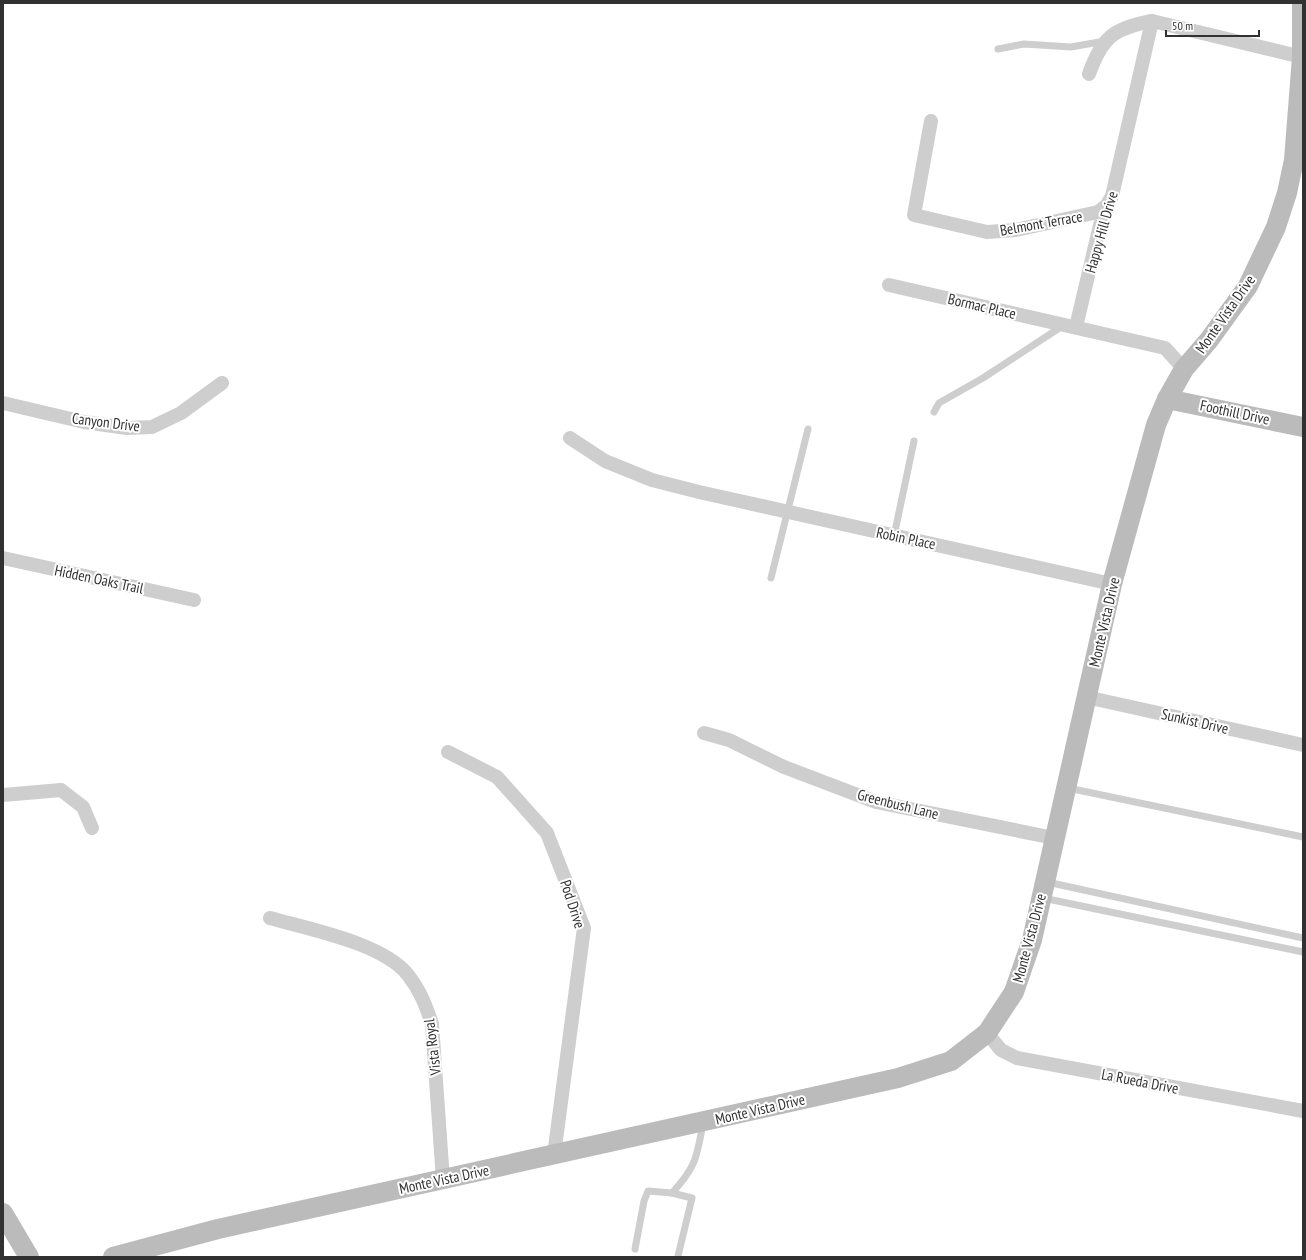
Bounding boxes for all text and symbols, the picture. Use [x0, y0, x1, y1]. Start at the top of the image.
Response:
scale bar [1166, 12, 1259, 38]
text: 50 m [1172, 18, 1193, 33]
street label: Happy Hill Drive [1080, 189, 1122, 275]
street label: Belmont Terrace [998, 206, 1084, 240]
street label: Monte Vista Drive [1191, 271, 1259, 357]
street label: Bormac Place [946, 289, 1018, 323]
street label: Foothill Drive [1199, 395, 1271, 429]
street label: Canyon Drive [71, 408, 141, 436]
street label: Robin Place [875, 522, 937, 554]
street label: Hidden Oaks Trail [53, 560, 146, 598]
street label: Monte Vista Drive [1084, 575, 1124, 669]
street label: Sunkist Drive [1160, 704, 1230, 738]
street label: Greenbush Lane [855, 785, 941, 823]
street label: Pod Drive [556, 877, 590, 931]
street label: Monte Vista Drive [1008, 891, 1050, 985]
street label: Vista Royal [419, 1017, 445, 1077]
street label: La Rueda Drive [1100, 1064, 1180, 1098]
street label: Monte Vista Drive [713, 1089, 807, 1129]
street label: Monte Vista Drive [397, 1160, 491, 1198]

